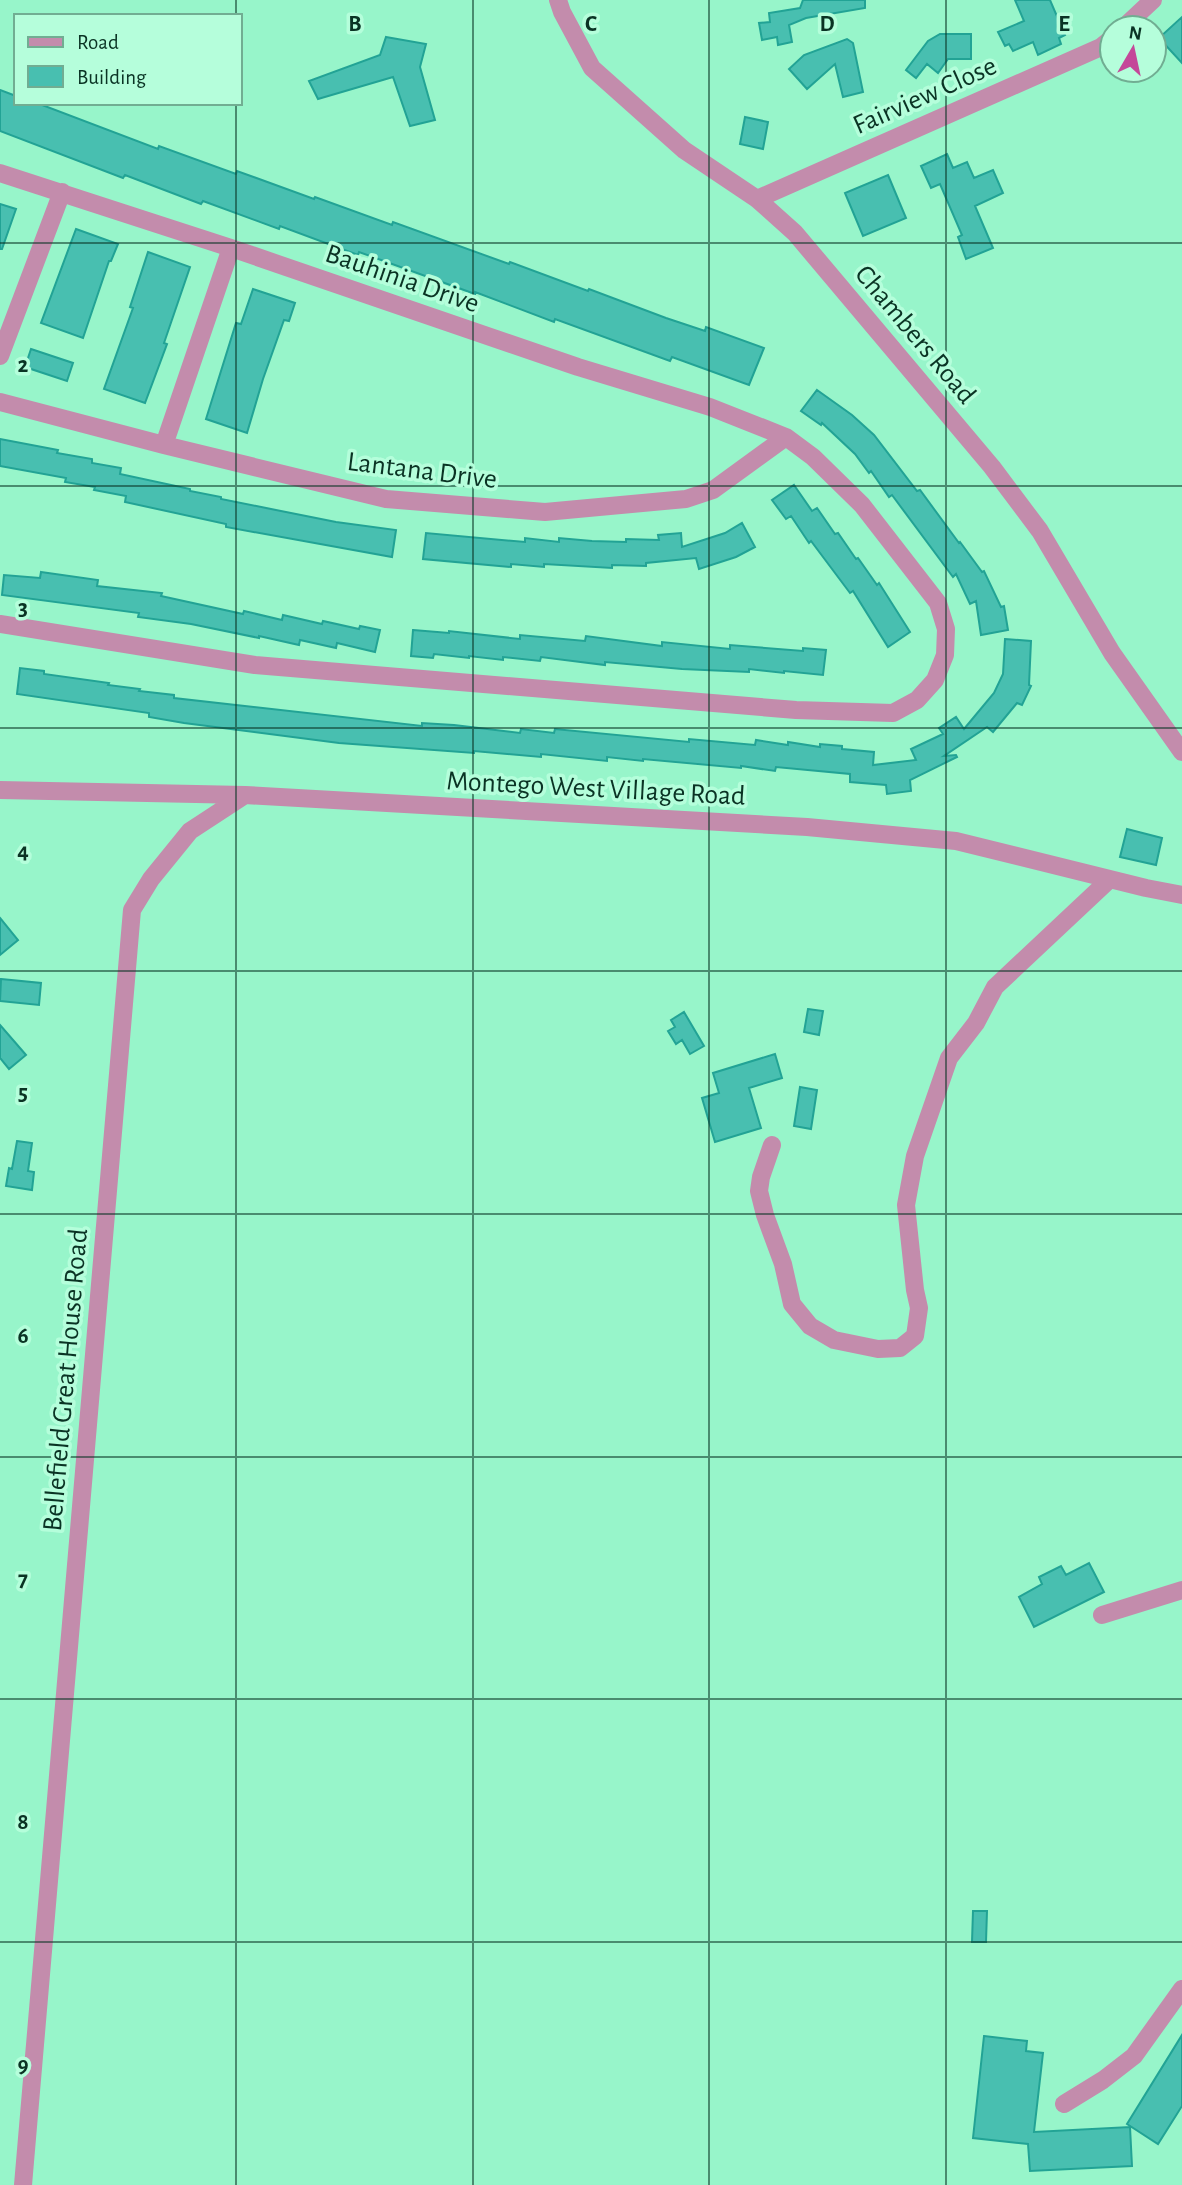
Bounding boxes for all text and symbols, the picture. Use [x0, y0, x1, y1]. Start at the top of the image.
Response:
text: B [348, 13, 362, 36]
text: C [585, 13, 597, 36]
text: D [819, 13, 835, 36]
text: E [1058, 13, 1070, 36]
legend [14, 14, 242, 105]
north arrow [1098, 14, 1168, 84]
text: N [1127, 23, 1143, 44]
text: Road [77, 32, 119, 53]
street label: Fairview Close [849, 52, 1001, 140]
text: Building [77, 67, 147, 88]
street label: Bauhinia Drive [322, 240, 482, 318]
street label: Chambers Road [849, 260, 981, 410]
text: 2 [18, 354, 29, 377]
street label: Lantana Drive [346, 448, 498, 494]
text: 3 [18, 597, 28, 620]
street label: Montego West Village Road [446, 767, 746, 811]
text: 4 [17, 840, 29, 863]
text: 5 [18, 1082, 28, 1105]
street label: Bellefield Great House Road [39, 1227, 93, 1533]
text: 6 [17, 1325, 29, 1348]
text: 7 [18, 1568, 28, 1591]
text: 8 [17, 1811, 29, 1834]
text: 9 [17, 2054, 29, 2077]

